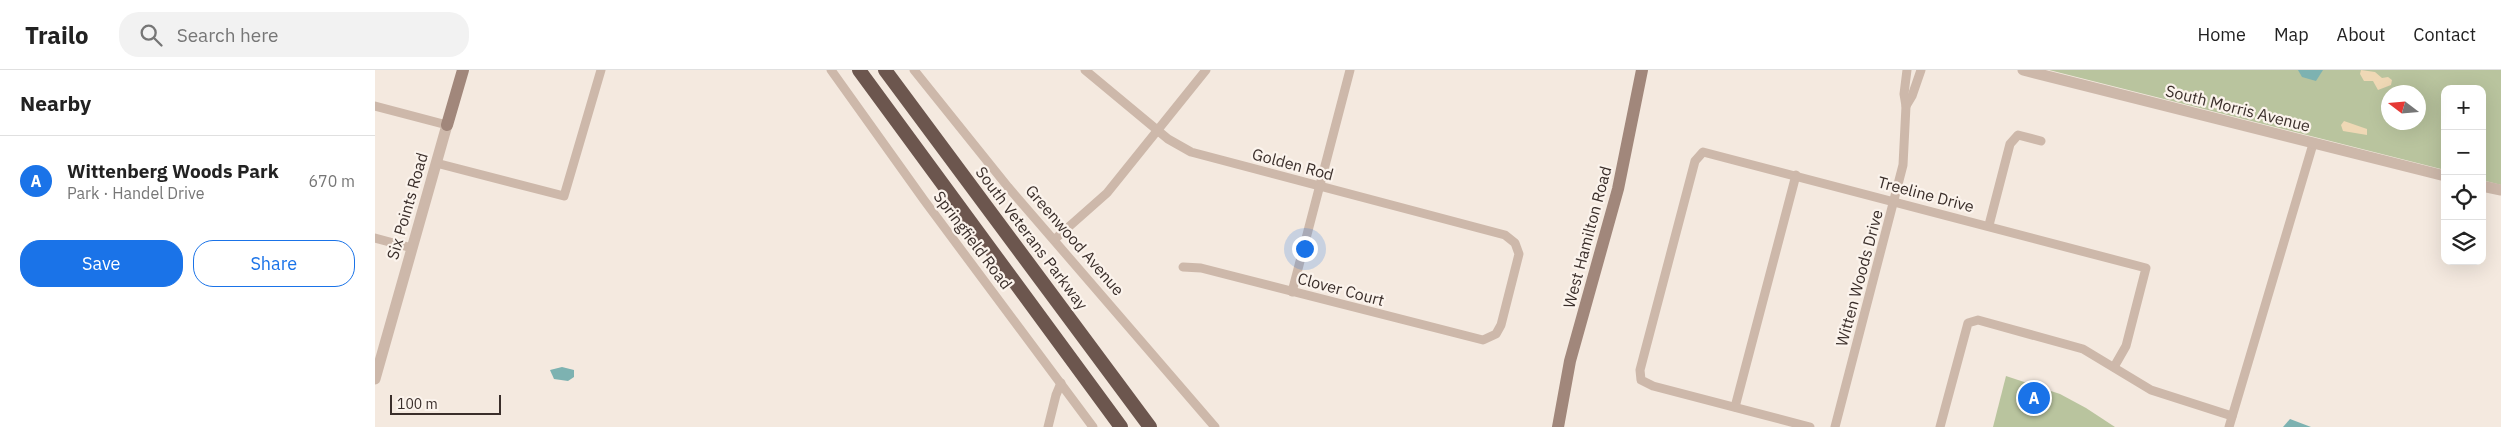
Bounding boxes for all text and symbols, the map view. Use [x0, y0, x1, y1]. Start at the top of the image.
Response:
search box [119, 12, 469, 57]
text: Trailo [25, 19, 89, 51]
icon: search [137, 21, 165, 49]
text: Search here [177, 23, 278, 47]
text: Home [2198, 23, 2246, 46]
text: Map [2274, 23, 2309, 46]
text: About [2337, 23, 2385, 46]
text: Contact [2413, 23, 2476, 46]
street label: South Morris Avenue [2164, 80, 2313, 136]
north arrow [2381, 85, 2426, 130]
map controls [2441, 85, 2486, 265]
button: + [2441, 85, 2486, 130]
text: Nearby [20, 89, 91, 117]
button: − [2441, 130, 2486, 175]
street label: Golden Rod [1250, 144, 1336, 184]
street label: Six Points Road [382, 150, 432, 262]
text: Wittenberg Woods Park [67, 159, 279, 183]
street label: South Veterans Parkway [972, 162, 1092, 314]
street label: West Hamilton Road [1558, 164, 1616, 310]
text: A [31, 171, 41, 191]
text: 670 m [308, 171, 355, 191]
street label: Treeline Drive [1876, 172, 1977, 217]
button: locate [2441, 175, 2486, 220]
street label: Greenwood Avenue [1021, 181, 1129, 300]
text: Park · Handel Drive [67, 183, 204, 203]
street label: Springfield Road [929, 187, 1017, 293]
street label: Witten Woods Drive [1831, 207, 1887, 349]
button: layers [2441, 220, 2486, 265]
your location [1292, 236, 1318, 262]
button: Save [20, 240, 183, 287]
button: Share [193, 240, 355, 287]
street label: Clover Court [1296, 268, 1386, 310]
pin: A [2018, 379, 2050, 417]
scale bar [390, 392, 501, 415]
text: 100 m [397, 395, 438, 413]

